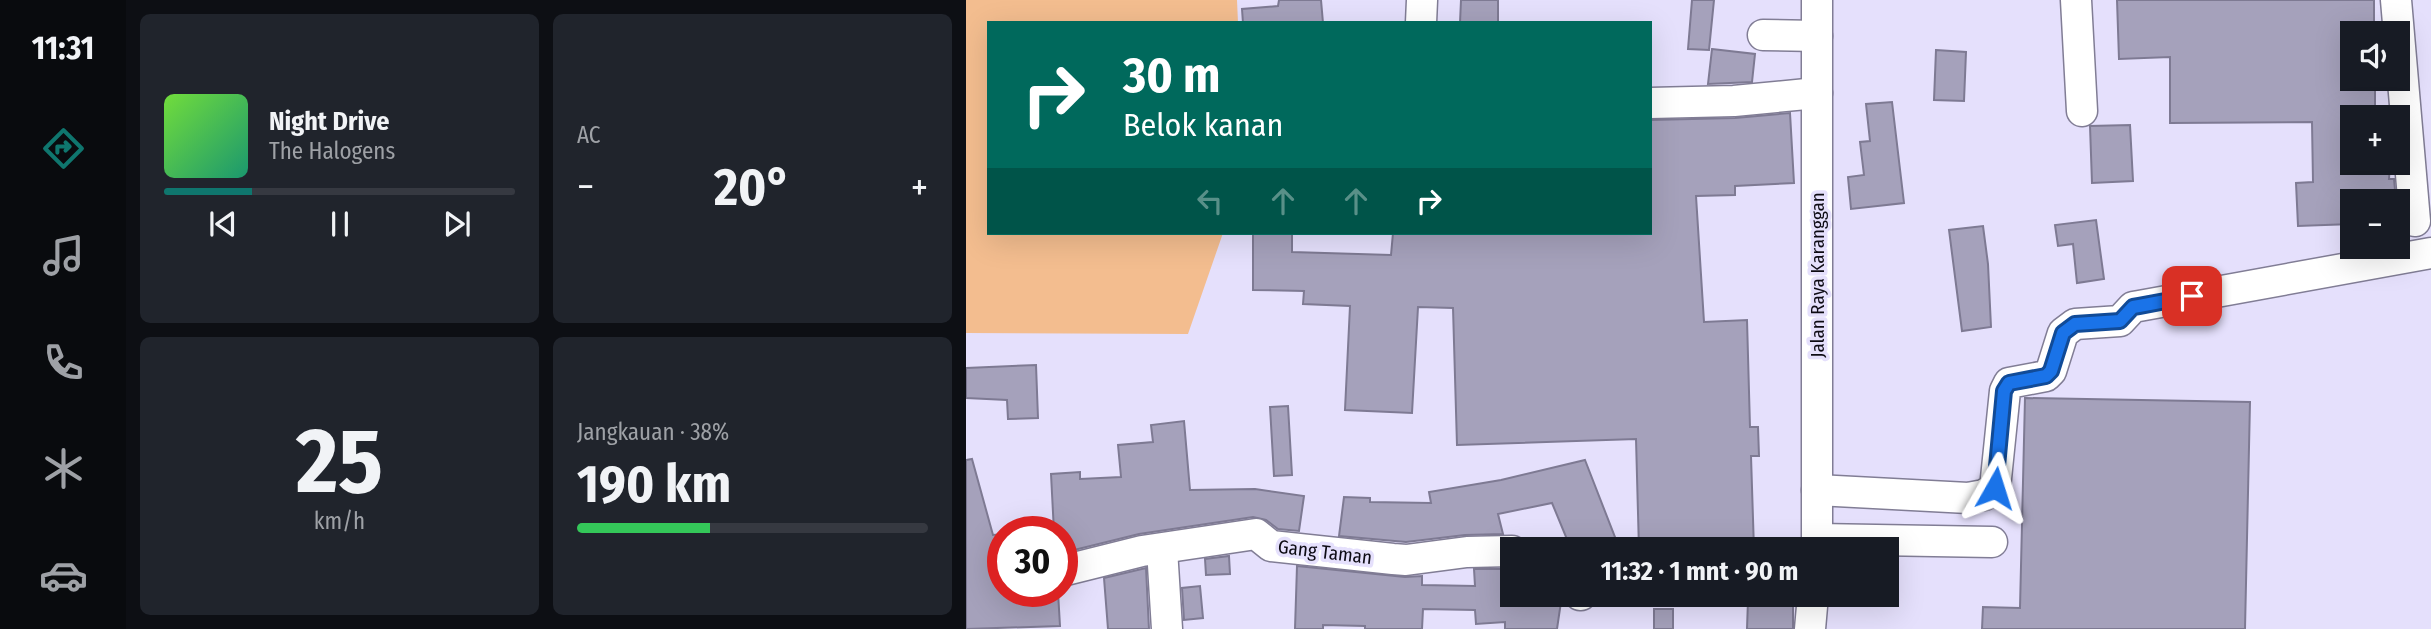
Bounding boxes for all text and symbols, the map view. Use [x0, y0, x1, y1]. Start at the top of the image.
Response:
map controls [2340, 21, 2410, 259]
button: sound [2340, 21, 2410, 91]
text: 11:31 [32, 29, 94, 67]
text: 30 m [1123, 46, 1221, 105]
icon: right [1008, 49, 1099, 140]
button: + [2340, 105, 2410, 175]
text: Night Drive [269, 106, 389, 137]
text: Belok kanan [1123, 106, 1283, 144]
text: AC [577, 121, 601, 149]
icon: directions [39, 124, 88, 173]
text: The Halogens [269, 137, 395, 165]
text: 20° [714, 156, 791, 219]
text: − [577, 164, 594, 210]
text: + [911, 164, 928, 210]
icon: left [1191, 182, 1229, 220]
icon: ahead [1264, 182, 1302, 220]
icon: ahead [1337, 182, 1375, 220]
icon: right [1410, 182, 1448, 220]
button: − [2340, 189, 2410, 259]
street label: Jalan Raya Karanggan [1806, 192, 1829, 358]
icon: previous [204, 205, 242, 243]
icon: pause [321, 205, 359, 243]
icon: next [438, 205, 476, 243]
icon: music [39, 231, 88, 280]
pin [2162, 266, 2222, 326]
icon: arrive [2173, 277, 2211, 315]
icon: phone [39, 338, 88, 387]
text: 25 [296, 407, 383, 516]
text: Jangkauan · 38% [577, 418, 729, 446]
icon: climate [39, 444, 88, 493]
position arrow [1958, 451, 2032, 525]
text: 190 km [577, 453, 731, 516]
text: km/h [314, 507, 365, 535]
speed limit sign: 30 [987, 516, 1078, 607]
street label: Gang Taman [1277, 535, 1373, 569]
icon: car [39, 551, 88, 600]
text: 11:32 · 1 mnt · 90 m [1601, 556, 1798, 587]

